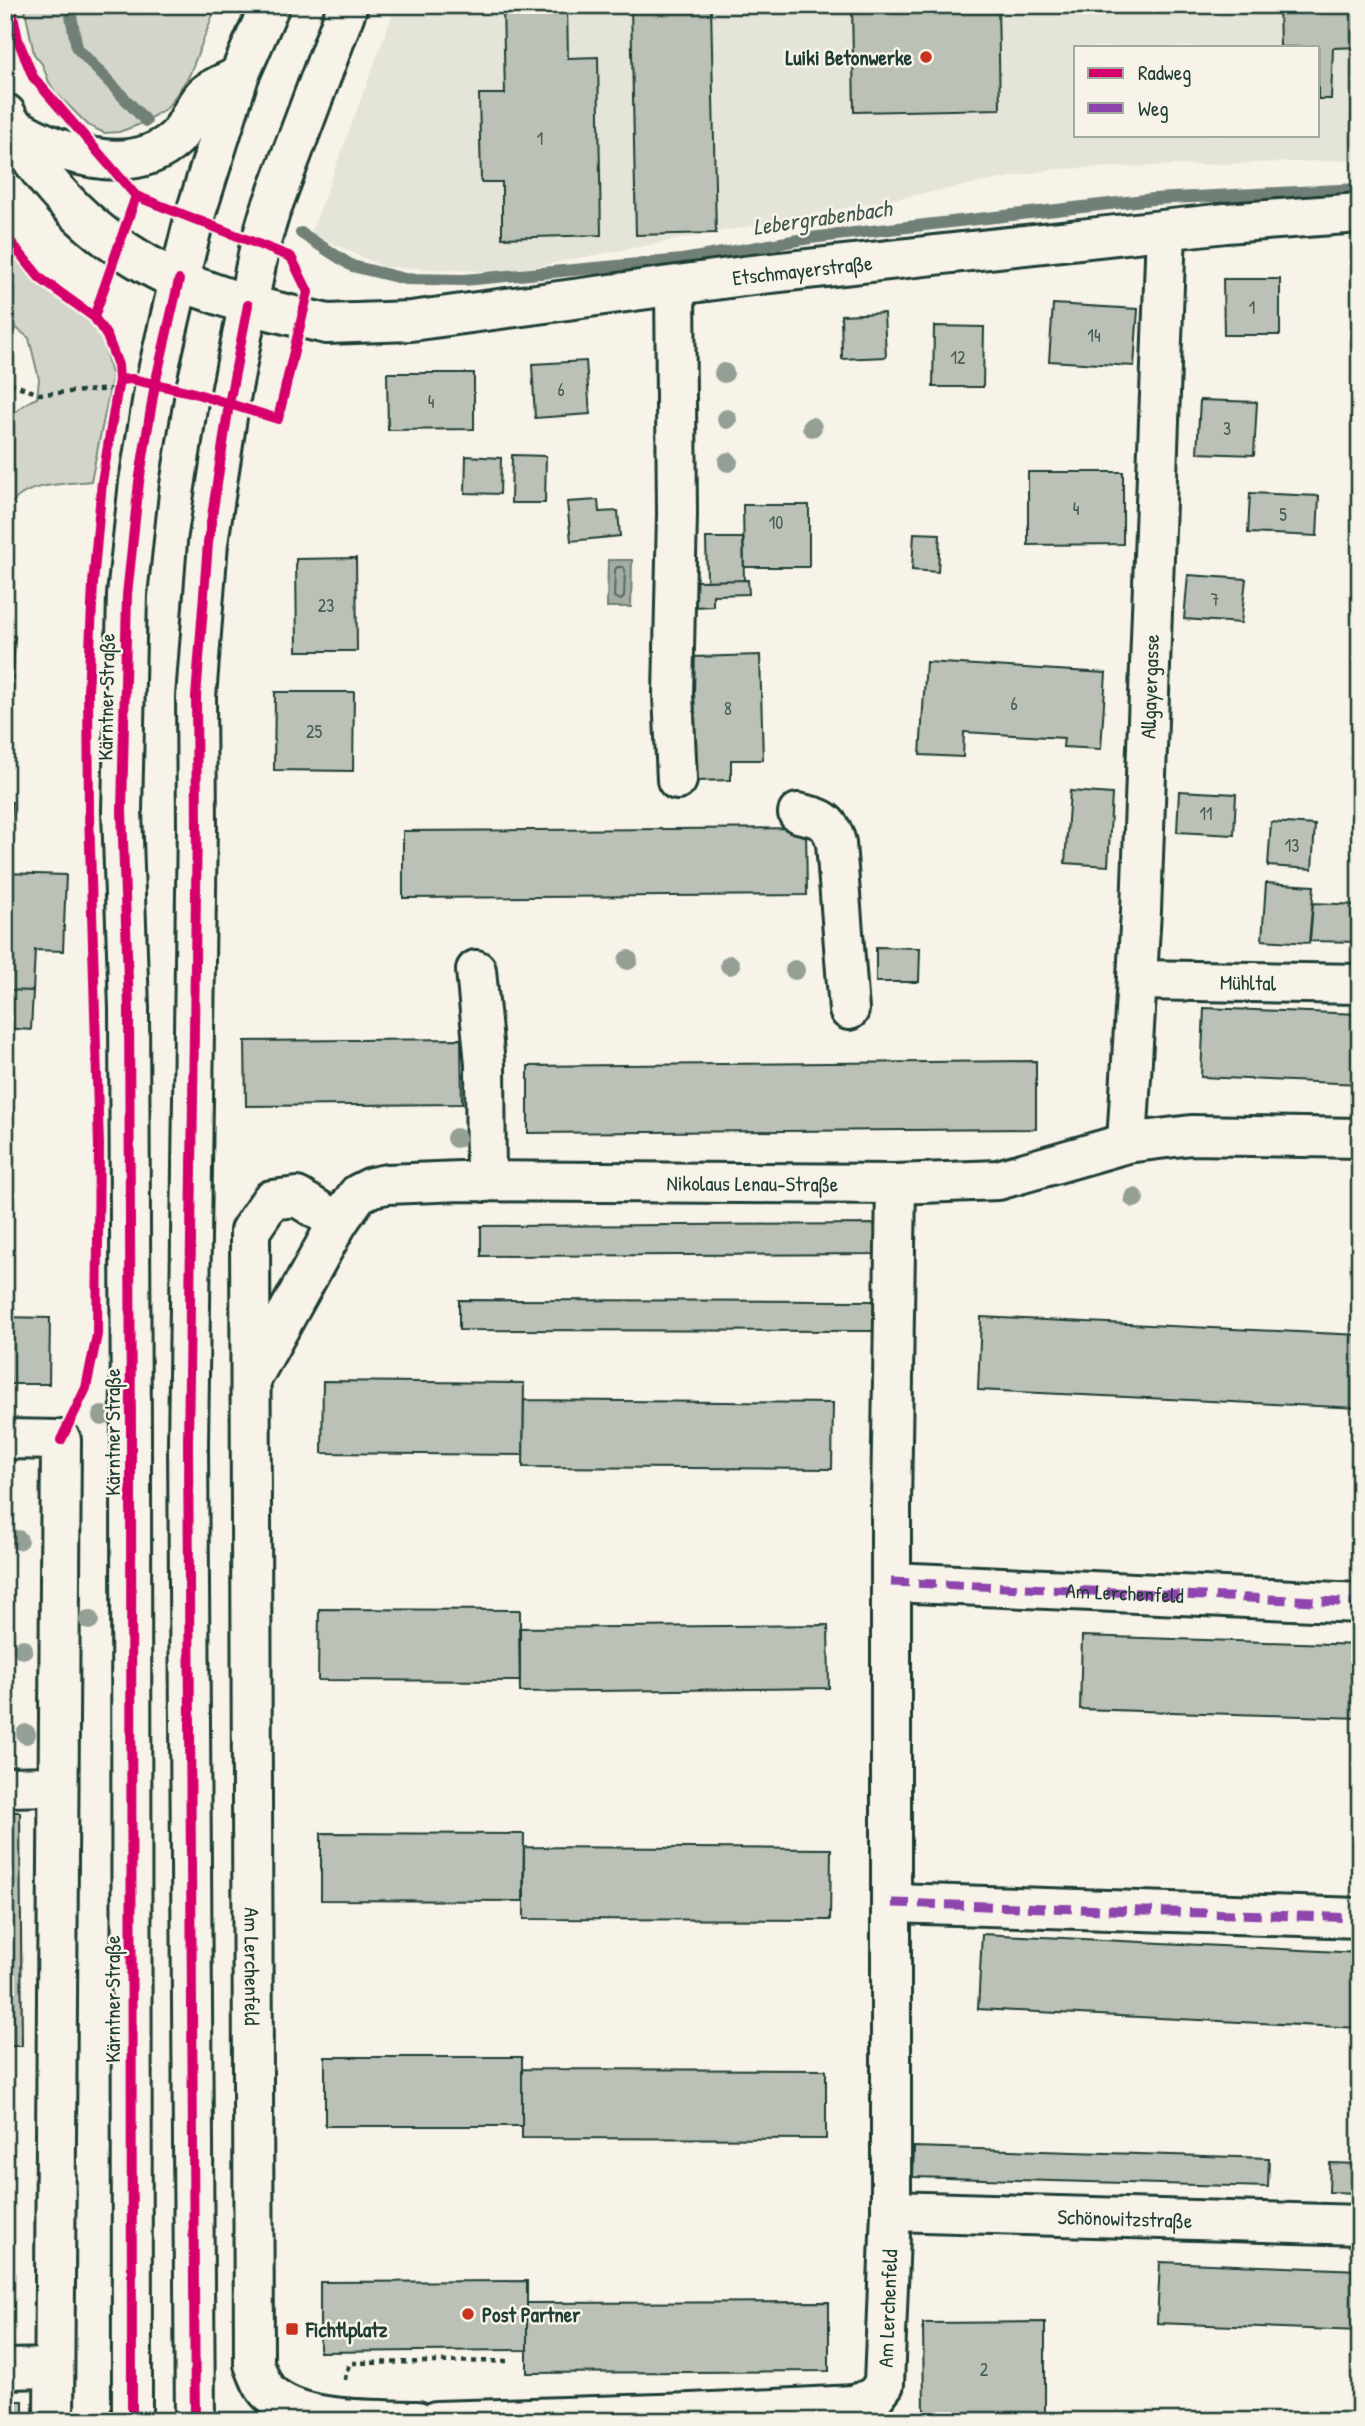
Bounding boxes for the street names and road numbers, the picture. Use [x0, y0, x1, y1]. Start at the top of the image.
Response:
street label: Etschmayerstraße [731, 247, 874, 292]
street label: Kärntner Straße [90, 633, 122, 761]
street label: Allgayergasse [1133, 634, 1166, 739]
street label: Mühltal [1220, 967, 1277, 997]
street label: Nikolaus Lenau-Straße [666, 1168, 838, 1198]
street label: Kärntner Straße [98, 1368, 127, 1496]
street label: Am Lerchenfeld [1065, 1575, 1184, 1610]
street label: Am Lerchenfeld [238, 1907, 267, 2026]
street label: Kärntner Straße [98, 1935, 127, 2063]
street label: Schönowitzstraße [1057, 2201, 1193, 2234]
street label: Am Lerchenfeld [870, 2249, 904, 2368]

